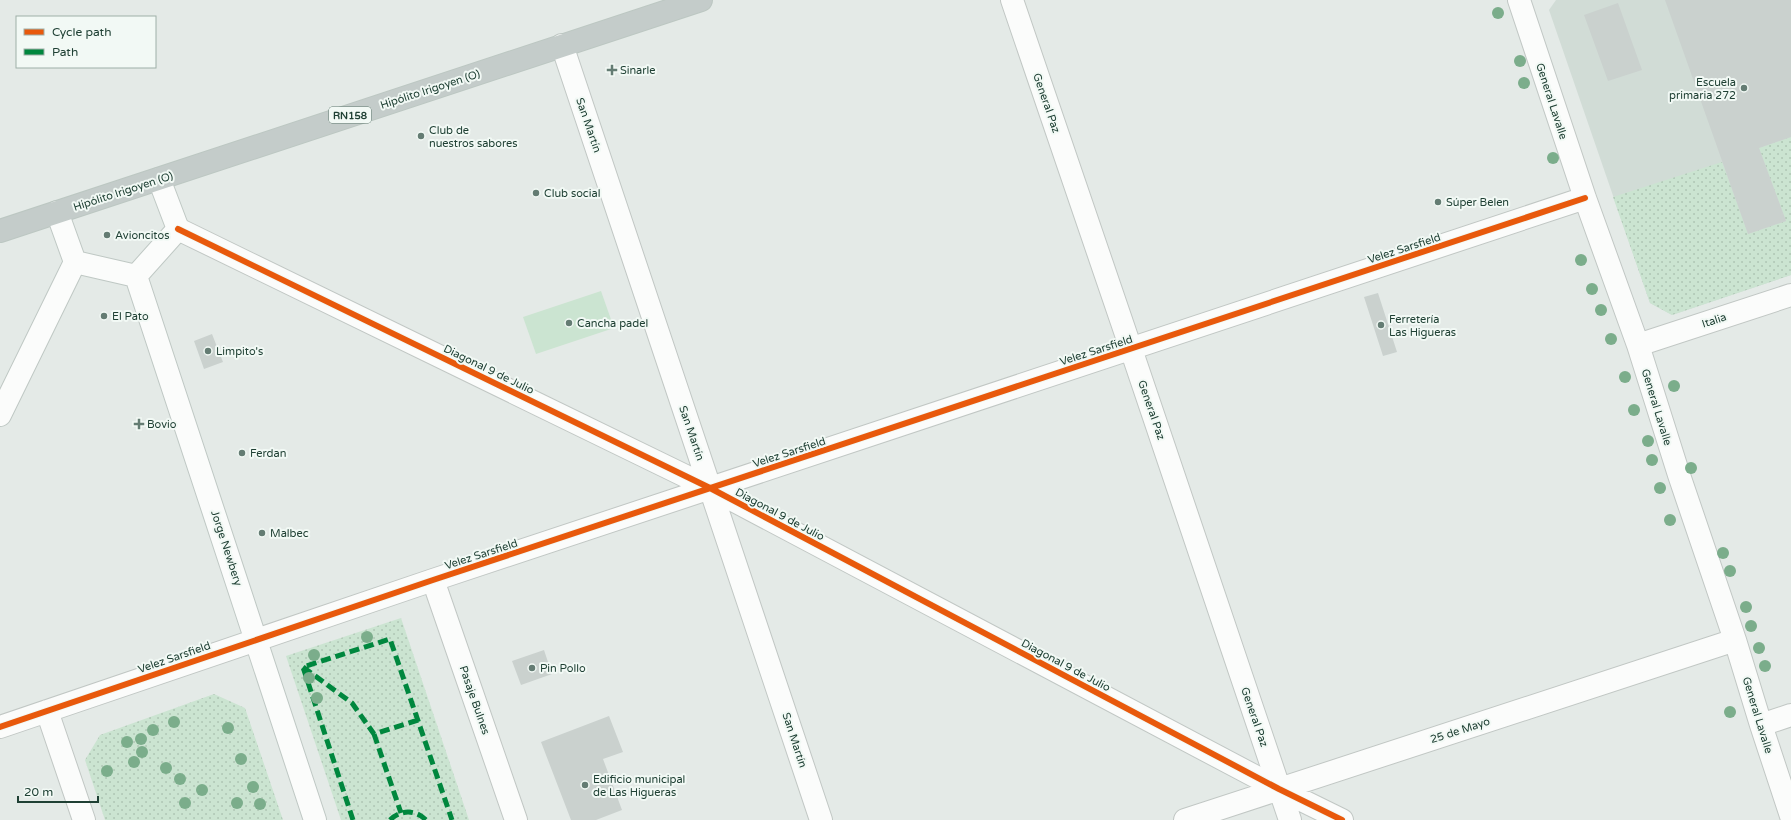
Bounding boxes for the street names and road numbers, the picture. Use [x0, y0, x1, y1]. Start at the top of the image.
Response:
street label: General Lavalle [1533, 61, 1570, 141]
street label: Hipólito Irigoyen (O) [379, 67, 482, 112]
street label: General Paz [1030, 72, 1063, 135]
street label: San Martín [573, 96, 604, 154]
road number: RN158 [329, 107, 371, 123]
street label: Hipólito Irigoyen (O) [72, 169, 175, 214]
street label: Velez Sarsfield [1366, 231, 1442, 266]
street label: Italia [1700, 310, 1728, 331]
street label: Velez Sarsfield [1058, 333, 1134, 368]
street label: Diagonal 9 de Julio [441, 342, 536, 397]
street label: General Lavalle [1639, 367, 1674, 447]
street label: General Paz [1135, 379, 1168, 442]
street label: San Martín [676, 404, 707, 462]
street label: Velez Sarsfield [751, 435, 827, 470]
street label: Diagonal 9 de Julio [733, 485, 827, 544]
street label: Jorge Newbery [208, 509, 245, 588]
street label: Velez Sarsfield [443, 537, 519, 572]
street label: Diagonal 9 de Julio [1019, 636, 1113, 695]
street label: Velez Sarsfield [136, 639, 212, 676]
street label: Pasaje Bulnes [457, 664, 492, 736]
street label: General Lavalle [1740, 675, 1775, 755]
street label: General Paz [1238, 686, 1271, 749]
street label: San Martín [780, 711, 810, 769]
street label: 25 de Mayo [1429, 715, 1492, 746]

